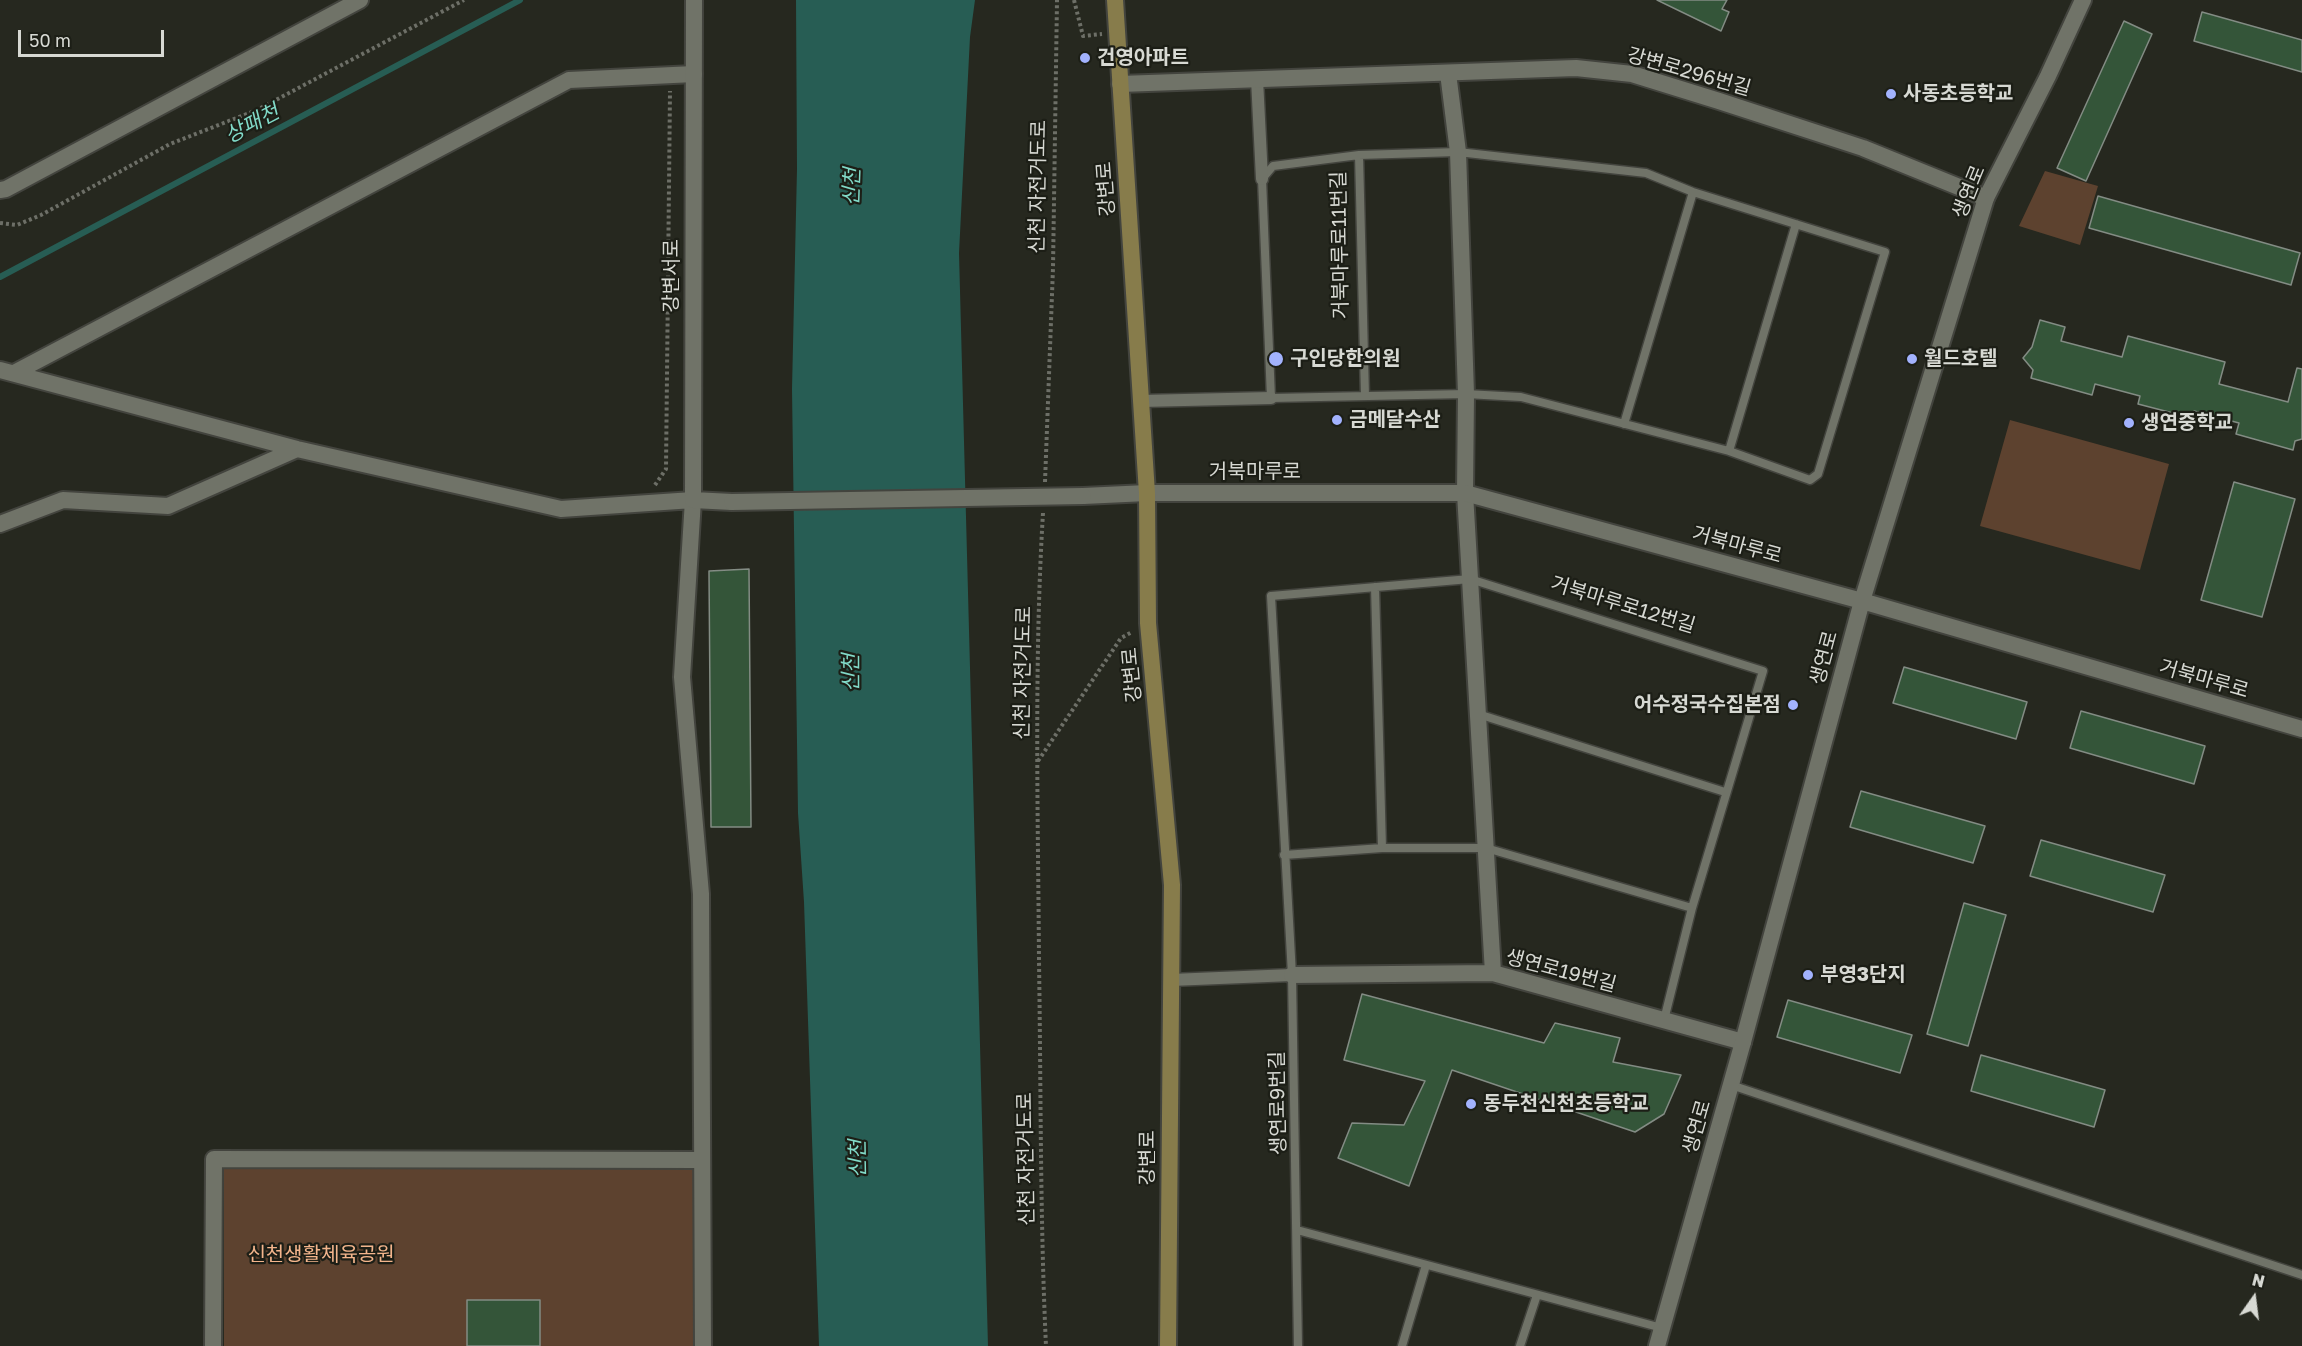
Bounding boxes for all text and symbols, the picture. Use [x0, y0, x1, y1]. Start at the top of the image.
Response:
scale bar [21, 18, 166, 56]
text: 50 m [29, 29, 71, 51]
street label: 강변로296번길 [1624, 43, 1754, 101]
place label: 건영아파트 [1097, 46, 1189, 70]
marker: 건영아파트 [1078, 51, 1092, 65]
place label: 사동초등학교 [1903, 82, 2013, 106]
marker: 사동초등학교 [1884, 87, 1898, 101]
water label: 상패천 [220, 99, 284, 149]
street label: 신천 자전거도로 [1025, 120, 1051, 254]
street label: 강변로 [1092, 161, 1120, 217]
street label: 생연로 [1948, 162, 1990, 222]
water label: 신천 [839, 167, 865, 207]
street label: 거북마루로11번길 [1327, 171, 1353, 319]
street label: 강변서로 [660, 239, 684, 313]
place label: 구인당한의원 [1290, 347, 1400, 371]
place label: 월드호텔 [1924, 347, 1998, 371]
marker: 구인당한의원 [1267, 350, 1285, 368]
marker: 월드호텔 [1905, 352, 1919, 366]
place label: 금메달수산 [1349, 408, 1441, 432]
place label: 생연중학교 [2141, 411, 2233, 435]
marker: 금메달수산 [1330, 413, 1344, 427]
marker: 생연중학교 [2122, 416, 2136, 430]
street label: 거북마루로 [1209, 460, 1301, 484]
street label: 거북마루로 [1689, 522, 1785, 568]
street label: 거북마루로12번길 [1548, 572, 1698, 638]
street label: 신천 자전거도로 [1010, 606, 1036, 740]
street label: 생연로 [1805, 628, 1843, 688]
street label: 강변로 [1118, 646, 1146, 704]
water label: 신천 [838, 654, 864, 692]
street label: 거북마루로 [2156, 655, 2252, 703]
place label: 어수정국수집본점 [1634, 693, 1781, 717]
marker: 어수정국수집본점 [1786, 698, 1800, 712]
street label: 생연로19번길 [1503, 945, 1619, 997]
place label: 부영3단지 [1820, 963, 1906, 987]
marker: 부영3단지 [1801, 968, 1815, 982]
street label: 생연로9번길 [1265, 1051, 1291, 1155]
street label: 신천 자전거도로 [1013, 1092, 1039, 1226]
place label: 동두천신천초등학교 [1483, 1092, 1649, 1116]
marker: 동두천신천초등학교 [1464, 1097, 1478, 1111]
street label: 생연로 [1678, 1097, 1716, 1157]
street label: 강변로 [1136, 1130, 1160, 1186]
water label: 신천 [845, 1139, 871, 1179]
park label: 신천생활체육공원 [247, 1243, 395, 1267]
north arrow [2224, 1268, 2284, 1328]
text: N [2250, 1269, 2267, 1292]

